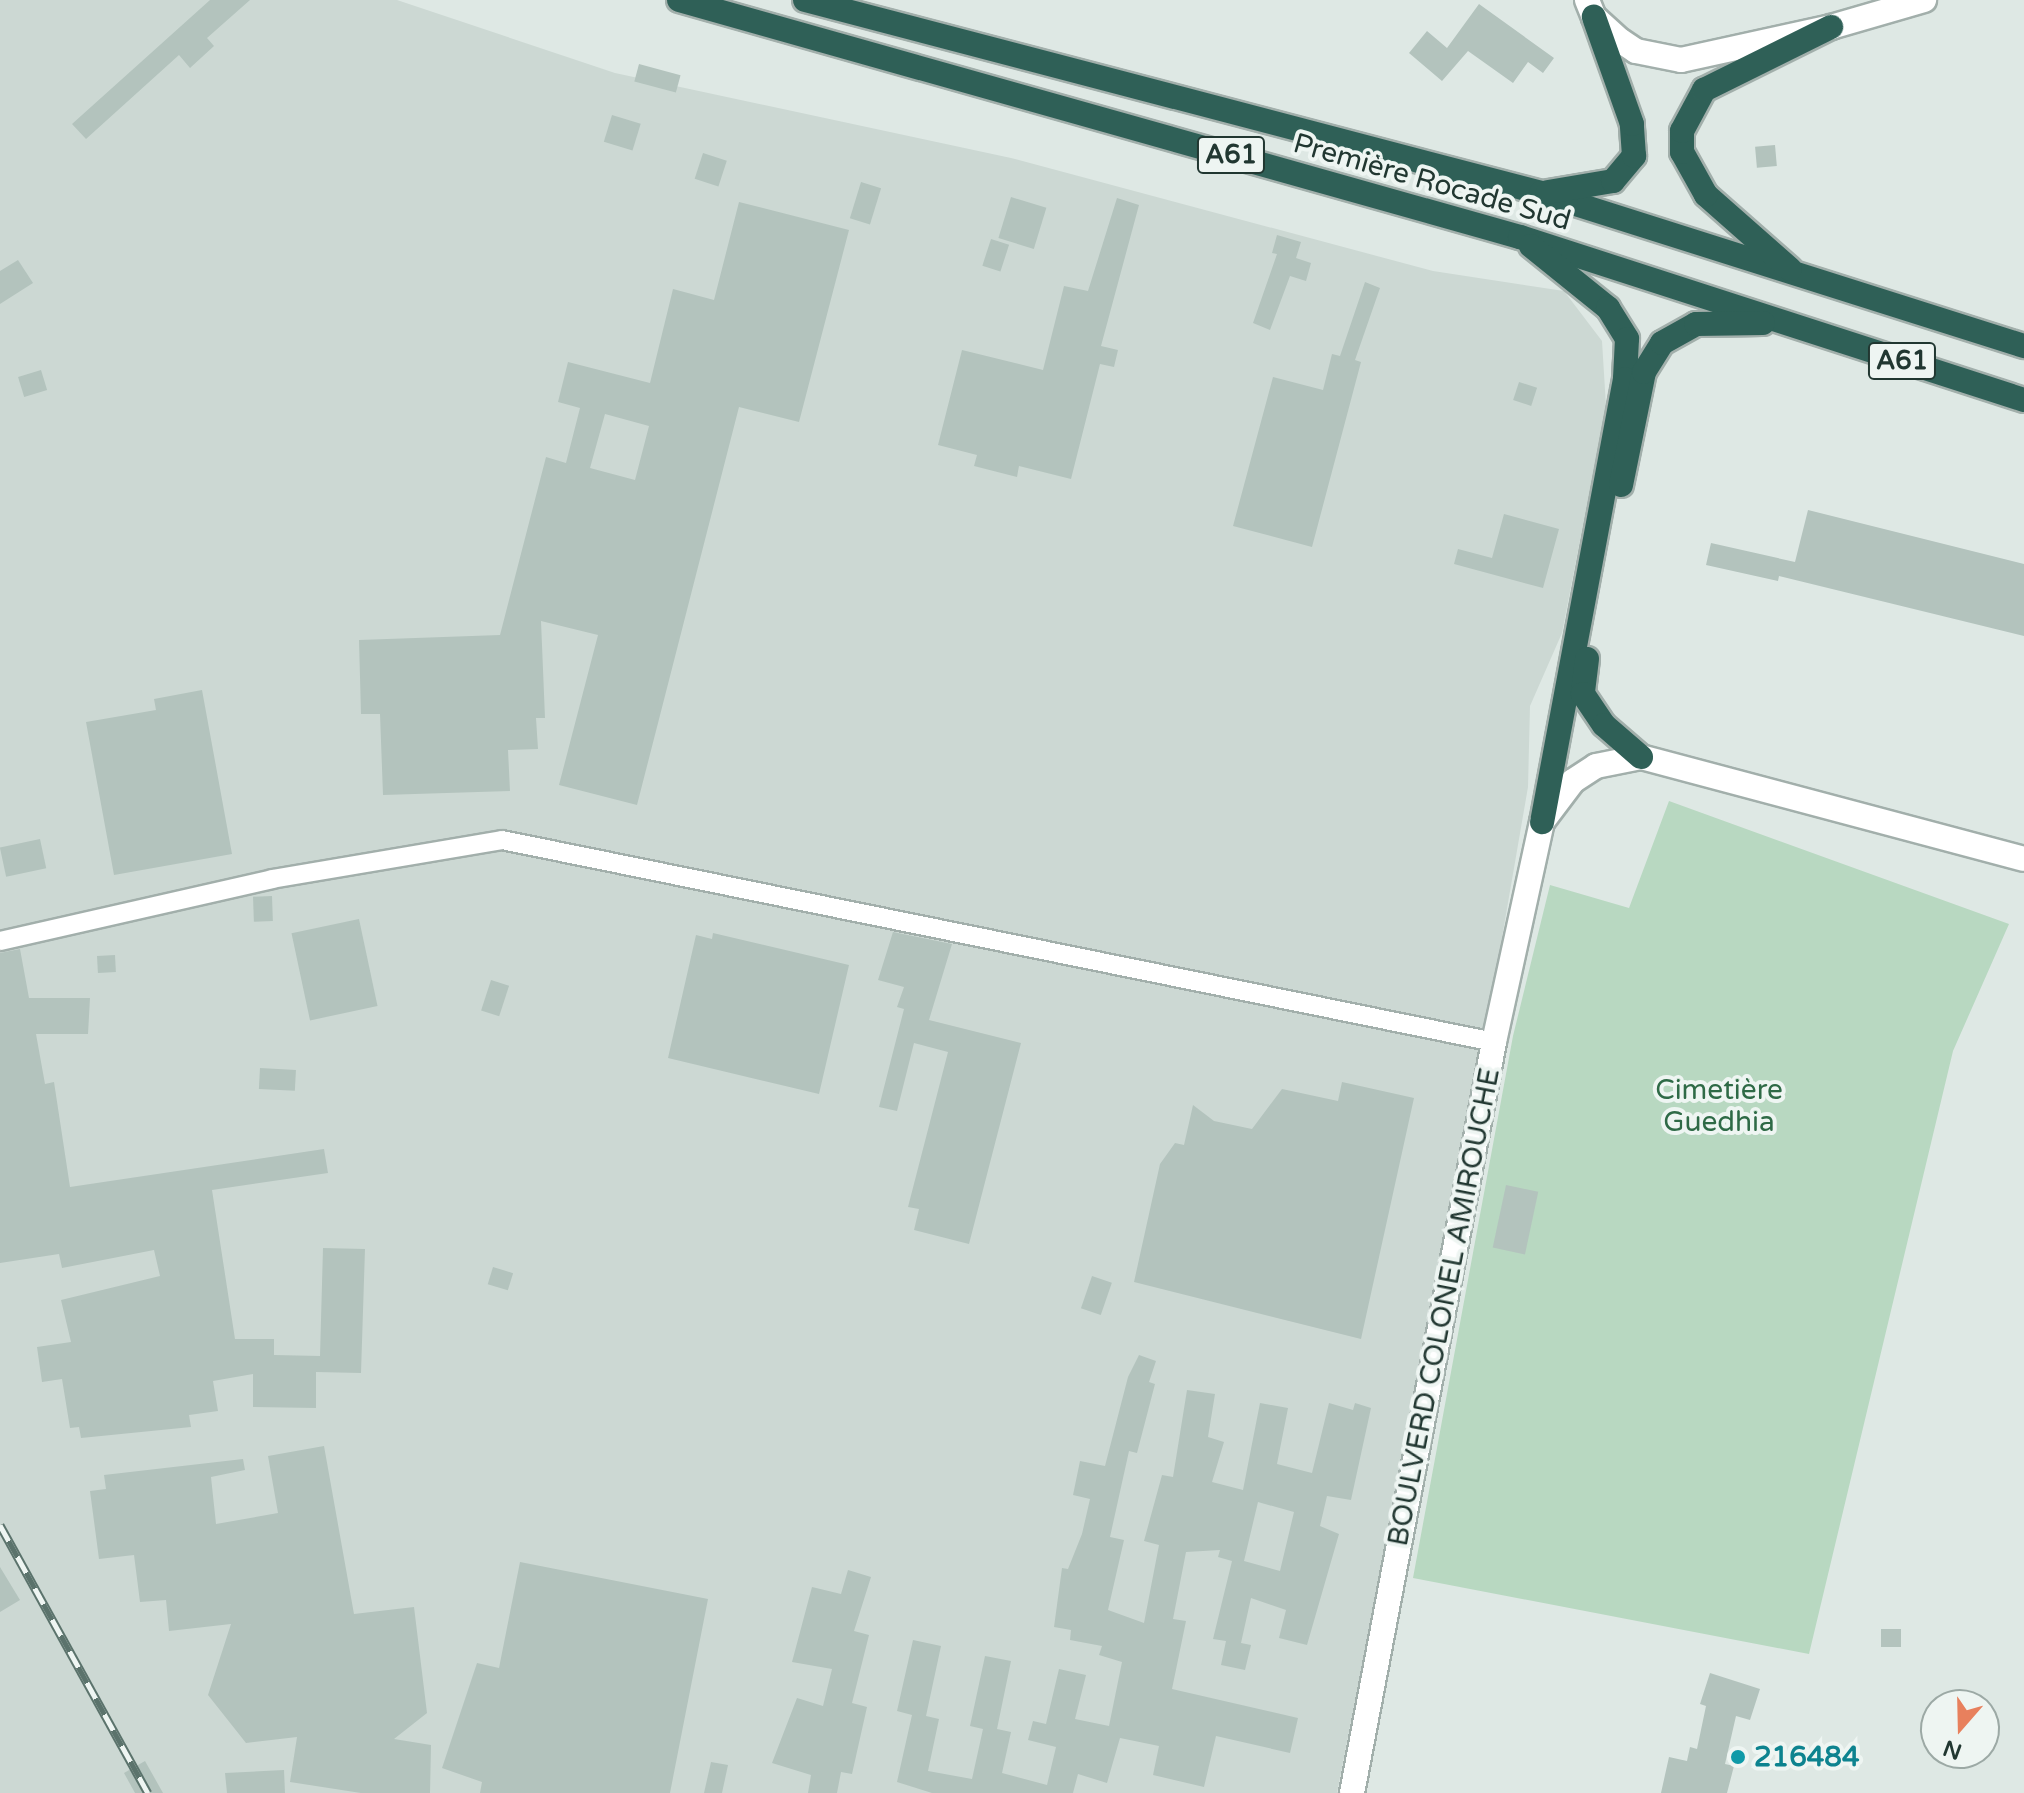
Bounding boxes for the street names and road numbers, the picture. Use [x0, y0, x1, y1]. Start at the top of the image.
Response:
street label: Première Rocade Sud [1290, 126, 1574, 238]
road number: A61 [1195, 133, 1267, 177]
road number: A61 [1866, 339, 1938, 383]
street label: BOULVERD COLONEL AMIROUCHE [1381, 1065, 1507, 1549]

